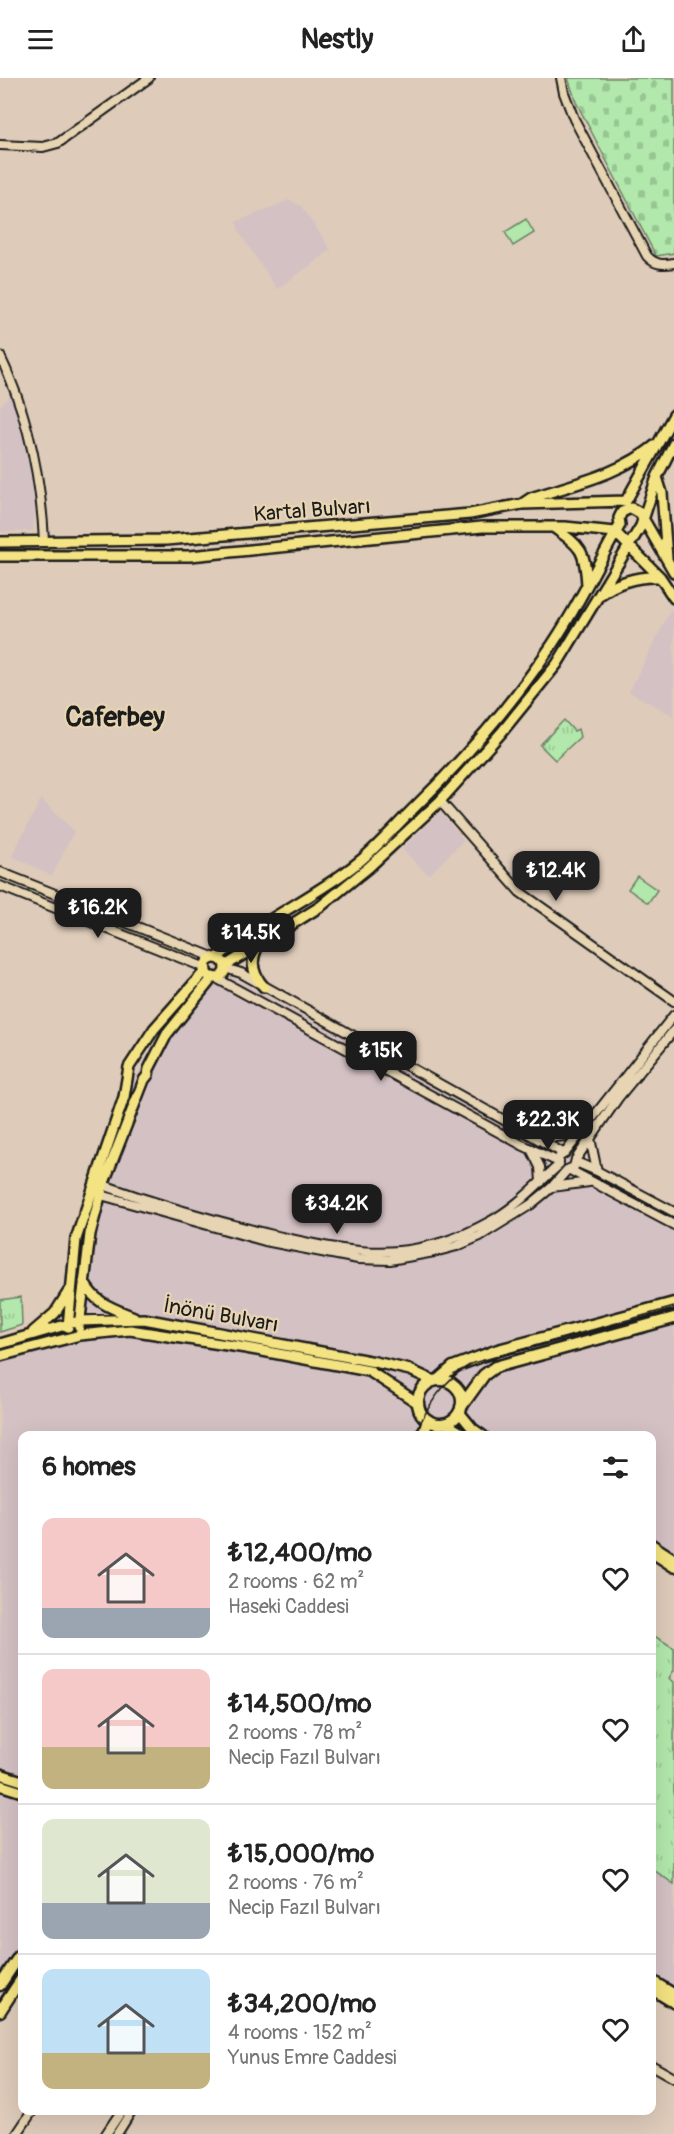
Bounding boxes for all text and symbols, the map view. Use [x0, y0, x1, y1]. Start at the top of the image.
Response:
icon: menu [24, 23, 57, 56]
text: Nestly [301, 23, 373, 56]
icon: share [617, 23, 650, 56]
street label: Kartal Bulvarı [252, 493, 372, 528]
district label: Caferbey [65, 701, 165, 734]
pin: ₺12.4K [507, 851, 605, 902]
text: ₺12.4K [526, 858, 586, 883]
pin: ₺16.2K [49, 888, 147, 939]
text: ₺16.2K [68, 895, 128, 920]
pin: ₺14.5K [202, 913, 300, 964]
text: ₺14.5K [222, 920, 280, 945]
pin: ₺15K [345, 1031, 417, 1082]
text: ₺15K [360, 1038, 402, 1063]
pin: ₺22.3K [499, 1100, 597, 1151]
text: ₺22.3K [517, 1107, 579, 1132]
pin: ₺34.2K [288, 1184, 386, 1235]
text: ₺34.2K [306, 1191, 368, 1216]
street label: İnönü Bulvarı [161, 1292, 281, 1339]
text: 6 homes [42, 1451, 136, 1483]
icon: filters [599, 1451, 632, 1484]
text: ₺12,400/mo [228, 1537, 372, 1569]
icon: home [90, 1542, 162, 1614]
icon: heart [599, 1562, 632, 1595]
text: 2 rooms · 62 m² [228, 1569, 364, 1594]
text: Haseki Caddesi [228, 1594, 349, 1619]
text: ₺14,500/mo [228, 1688, 371, 1720]
icon: home [90, 1693, 162, 1765]
icon: heart [599, 1713, 632, 1746]
text: 2 rooms · 78 m² [228, 1720, 362, 1745]
text: Necip Fazıl Bulvarı [228, 1745, 381, 1770]
text: ₺15,000/mo [228, 1838, 374, 1870]
icon: home [90, 1843, 162, 1915]
icon: heart [599, 1863, 632, 1896]
text: 2 rooms · 76 m² [228, 1870, 364, 1895]
text: Necip Fazıl Bulvarı [228, 1895, 381, 1920]
text: ₺34,200/mo [228, 1988, 376, 2020]
icon: home [90, 1993, 162, 2065]
icon: heart [599, 2013, 632, 2046]
text: 4 rooms · 152 m² [228, 2020, 372, 2045]
text: Yunus Emre Caddesi [228, 2045, 397, 2070]

